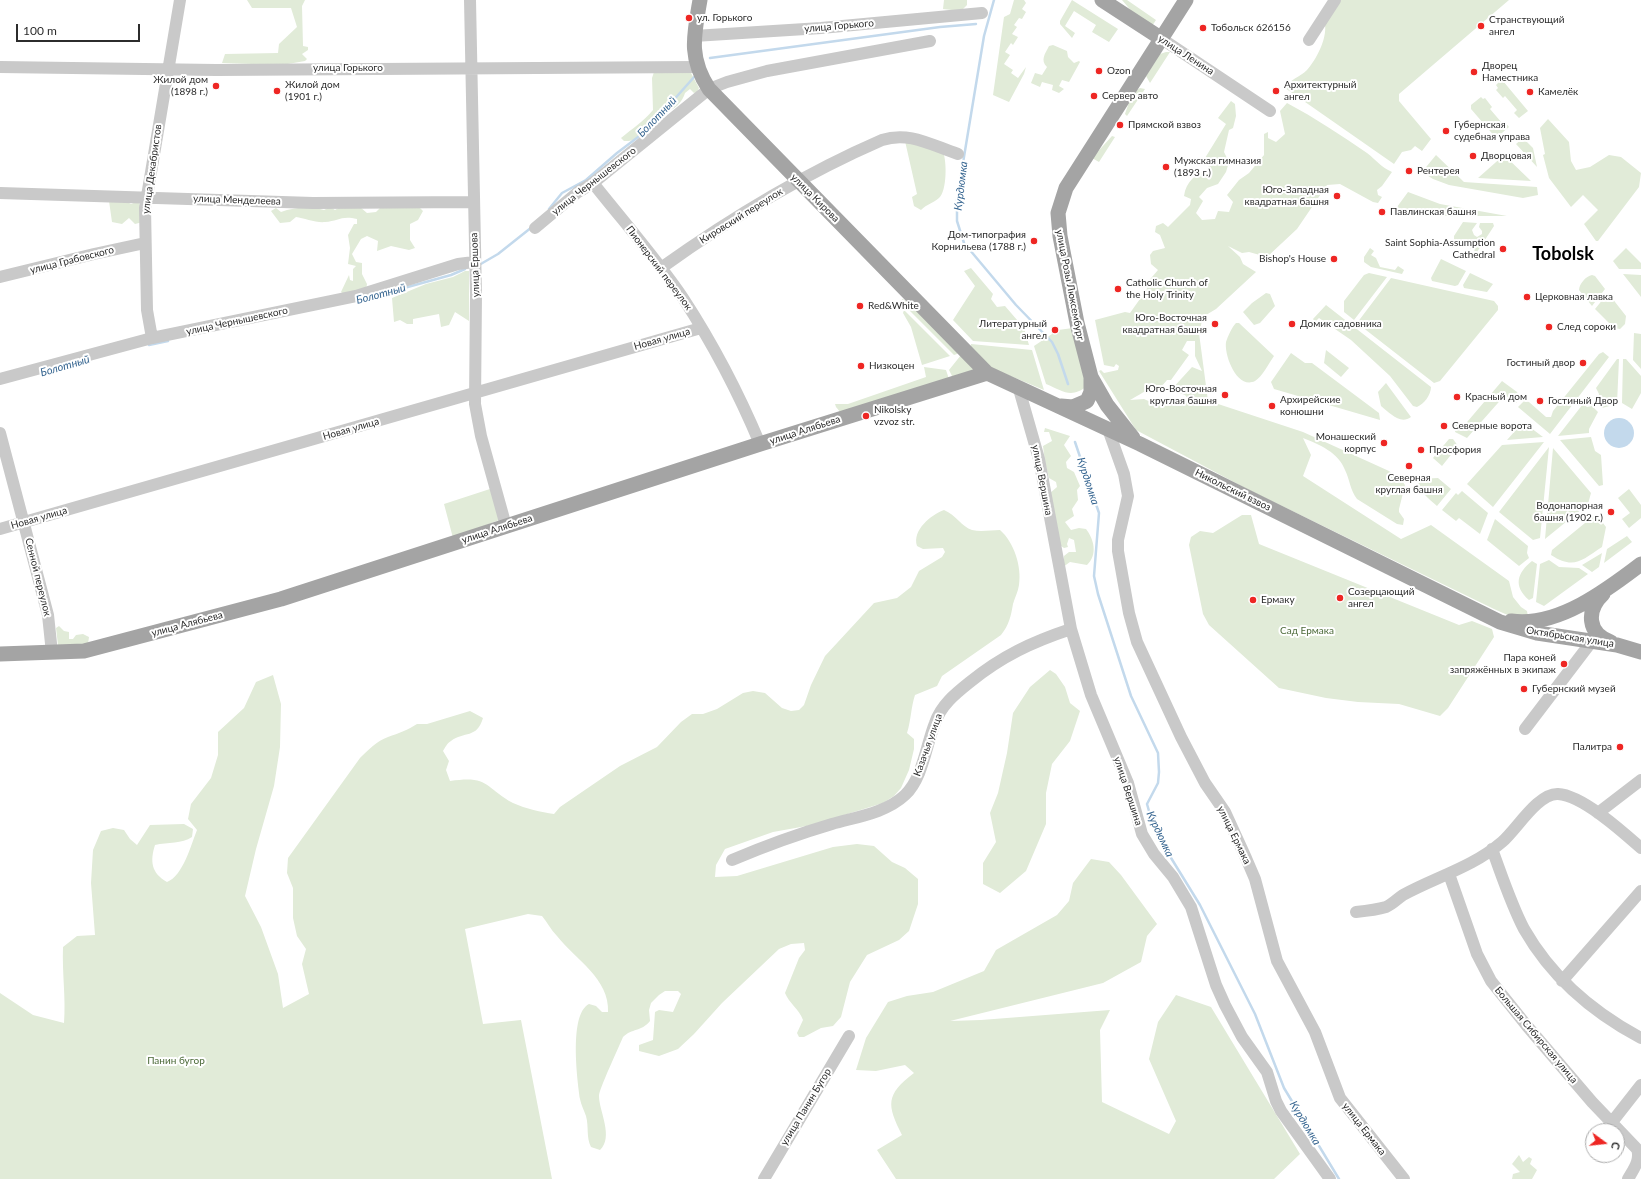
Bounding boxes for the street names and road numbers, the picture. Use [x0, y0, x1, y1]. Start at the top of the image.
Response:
street label: улица Горького [804, 17, 874, 35]
street label: улица Ленина [1156, 32, 1216, 78]
street label: улица Горького [313, 62, 383, 74]
street label: улица Декабристов [140, 123, 164, 215]
street label: улица Чернышевского [550, 144, 638, 218]
street label: улица Кирова [788, 171, 842, 225]
street label: Кировский переулок [697, 186, 785, 246]
street label: улица Менделеева [193, 192, 281, 208]
street label: Пионерский переулок [623, 224, 695, 312]
street label: улица Розы Люксембург [1053, 228, 1087, 342]
street label: улица Ершова [468, 232, 482, 298]
street label: улица Грабовского [29, 244, 115, 276]
street label: улица Чернышевского [185, 304, 289, 338]
street label: Новая улица [633, 325, 691, 353]
street label: улица Алябьева [768, 413, 842, 447]
street label: Новая улица [322, 415, 380, 443]
street label: улица Вершина [1029, 444, 1055, 516]
street label: Никольский взвоз [1193, 466, 1273, 514]
street label: Новая улица [10, 504, 68, 532]
street label: улица Алябьева [460, 512, 534, 546]
street label: Сенной переулок [22, 537, 54, 617]
street label: улица Алябьева [150, 609, 224, 639]
street label: Октябрьская улица [1525, 624, 1615, 650]
street label: Казачья улица [911, 712, 945, 778]
street label: улица Вершина [1111, 755, 1145, 827]
street label: улица Ермака [1215, 804, 1253, 866]
street label: Большая Сибирская улица [1492, 984, 1580, 1086]
street label: улица Панин Бугор [778, 1066, 834, 1148]
street label: улица Ермака [1340, 1100, 1388, 1158]

